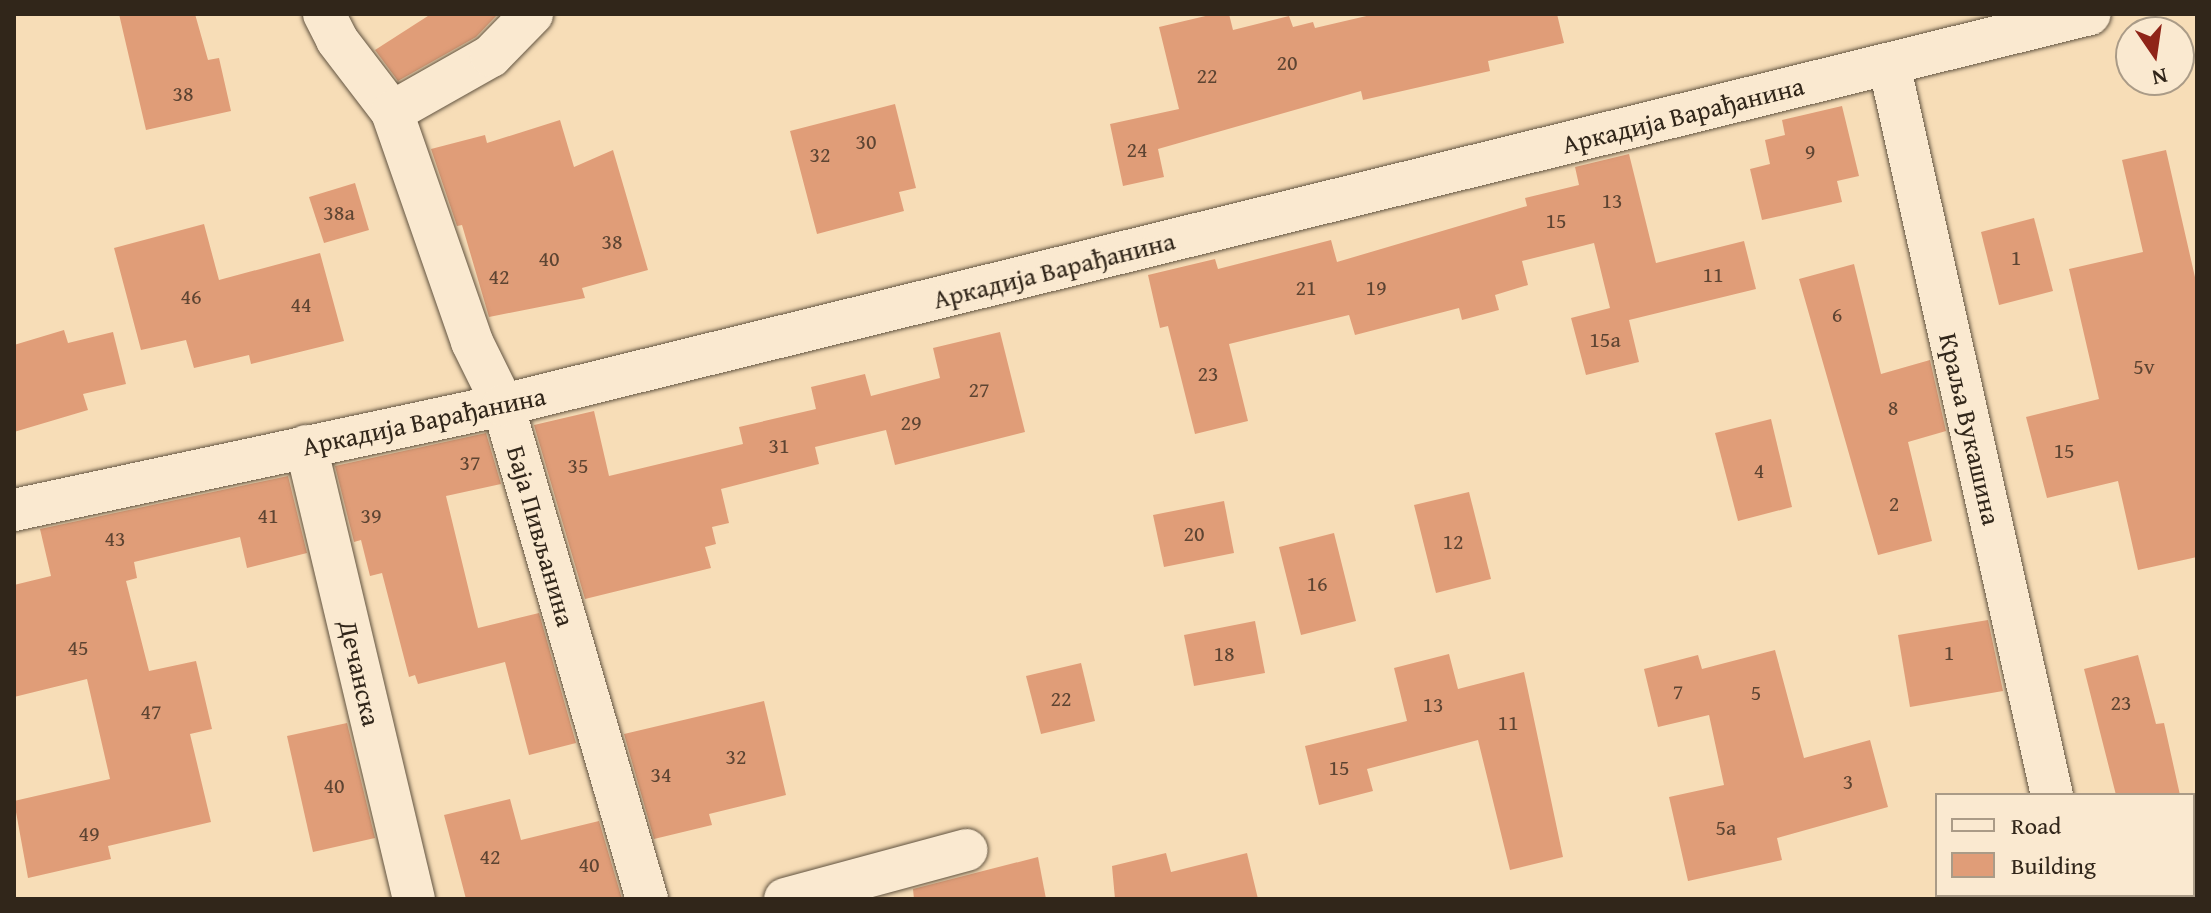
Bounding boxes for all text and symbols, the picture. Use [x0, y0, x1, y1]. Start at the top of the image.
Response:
north arrow [2115, 16, 2195, 96]
house number: 20 [1276, 50, 1298, 76]
text: N [2149, 60, 2171, 95]
house number: 22 [1196, 63, 1218, 89]
street label: Аркадија Варађанина [1559, 70, 1807, 160]
house number: 38 [172, 81, 194, 107]
house number: 30 [855, 129, 877, 155]
house number: 24 [1126, 137, 1148, 163]
house number: 9 [1805, 139, 1815, 165]
house number: 32 [809, 142, 831, 168]
house number: 13 [1601, 188, 1623, 214]
house number: 38a [323, 200, 355, 226]
house number: 15 [1545, 208, 1567, 234]
street label: Аркадија Варађанина [930, 225, 1178, 315]
house number: 38 [601, 229, 623, 255]
house number: 1 [2011, 245, 2021, 271]
house number: 40 [538, 246, 560, 272]
house number: 11 [1702, 262, 1724, 288]
house number: 42 [488, 264, 510, 290]
house number: 21 [1295, 275, 1317, 301]
house number: 19 [1365, 275, 1387, 301]
house number: 46 [180, 284, 202, 310]
house number: 44 [290, 292, 312, 318]
house number: 6 [1832, 302, 1842, 328]
house number: 15a [1589, 327, 1621, 353]
street label: Краља Вукашина [1933, 330, 2007, 528]
house number: 5v [2133, 354, 2155, 380]
house number: 23 [1197, 361, 1219, 387]
house number: 27 [968, 377, 990, 403]
street label: Аркадија Варађанина [299, 380, 549, 462]
house number: 8 [1888, 395, 1898, 421]
house number: 29 [900, 410, 922, 436]
house number: 31 [768, 433, 790, 459]
house number: 15 [2053, 438, 2075, 464]
street label: Баја Пивљанина [500, 442, 582, 630]
house number: 37 [459, 450, 481, 476]
house number: 35 [567, 453, 589, 479]
house number: 4 [1754, 458, 1764, 484]
house number: 2 [1889, 491, 1899, 517]
house number: 41 [257, 503, 279, 529]
house number: 39 [360, 503, 382, 529]
house number: 20 [1183, 521, 1205, 547]
house number: 43 [104, 526, 126, 552]
house number: 12 [1442, 529, 1464, 555]
house number: 16 [1306, 571, 1328, 597]
street label: Дечанска [333, 617, 387, 729]
house number: 45 [67, 635, 89, 661]
house number: 1 [1944, 640, 1954, 666]
house number: 18 [1213, 641, 1235, 667]
house number: 7 [1673, 679, 1683, 705]
house number: 5 [1751, 680, 1761, 706]
house number: 22 [1050, 686, 1072, 712]
house number: 23 [2110, 690, 2132, 716]
house number: 13 [1422, 692, 1444, 718]
house number: 47 [140, 699, 162, 725]
house number: 11 [1497, 710, 1519, 736]
house number: 32 [725, 744, 747, 770]
house number: 15 [1328, 755, 1350, 781]
house number: 34 [650, 762, 672, 788]
house number: 3 [1843, 769, 1853, 795]
house number: 40 [323, 773, 345, 799]
legend [1935, 793, 2195, 897]
text: Road [2011, 808, 2061, 843]
house number: 5a [1716, 815, 1736, 841]
house number: 49 [78, 821, 100, 847]
house number: 42 [479, 844, 501, 870]
text: Building [2011, 848, 2096, 883]
house number: 40 [578, 852, 600, 878]

